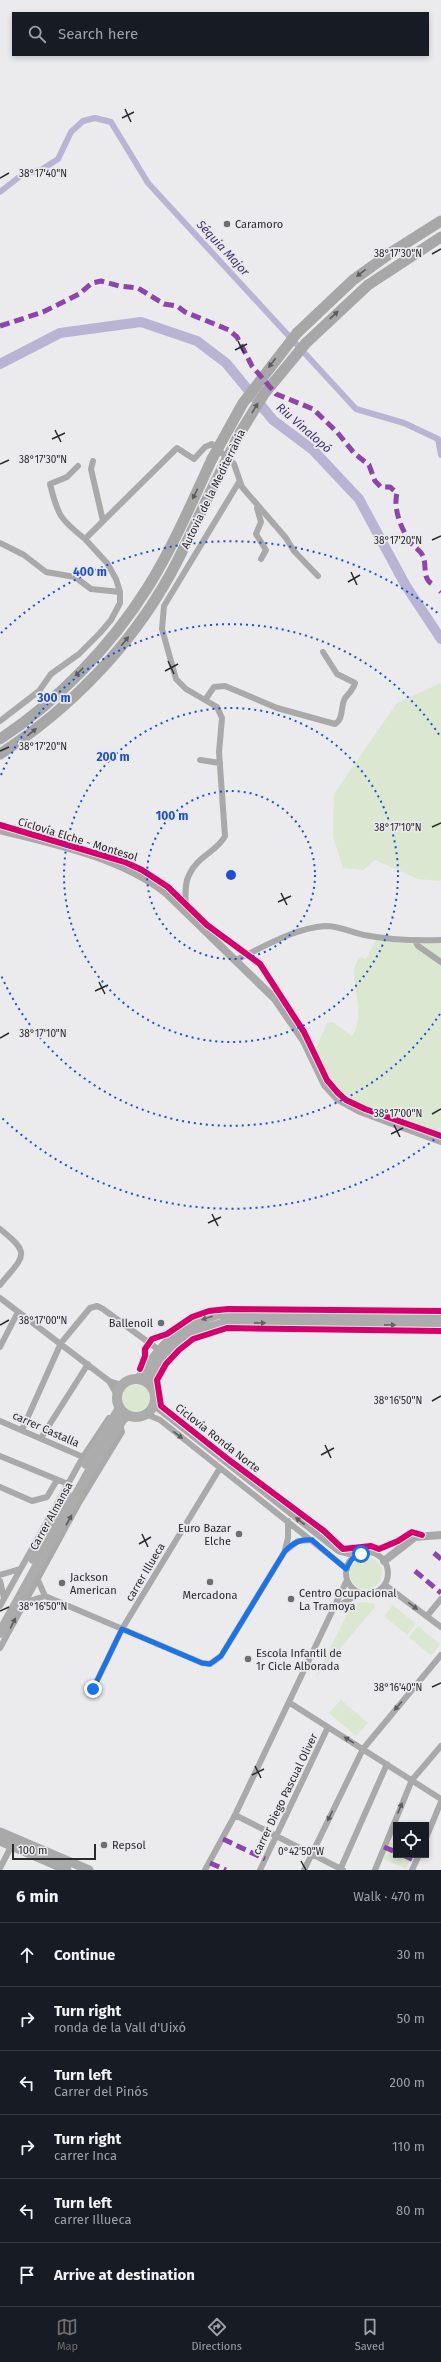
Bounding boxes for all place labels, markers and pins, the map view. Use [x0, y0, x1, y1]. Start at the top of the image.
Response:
place label: Caramoro [235, 218, 283, 231]
marker: Caramoro [222, 219, 232, 229]
centre of rings [224, 868, 238, 882]
place label: Ballenoil [109, 1317, 153, 1330]
marker: Ballenoil [156, 1318, 166, 1328]
place label: Euro Bazar Elche [178, 1522, 232, 1548]
marker: Euro Bazar Elche [234, 1529, 244, 1539]
place label: Jackson American [70, 1571, 117, 1597]
marker: Mercadona [205, 1577, 215, 1587]
marker: Jackson American [57, 1578, 67, 1588]
place label: Centro Ocupacional La Tramoya [299, 1587, 397, 1613]
place label: Mercadona [182, 1589, 238, 1602]
marker: Centro Ocupacional La Tramoya [286, 1594, 296, 1604]
place label: Escola Infantil de 1r Cicle Alborada [256, 1647, 342, 1673]
marker: Escola Infantil de 1r Cicle Alborada [243, 1654, 253, 1664]
place label: Repsol [112, 1839, 146, 1852]
marker: Repsol [99, 1840, 109, 1850]

